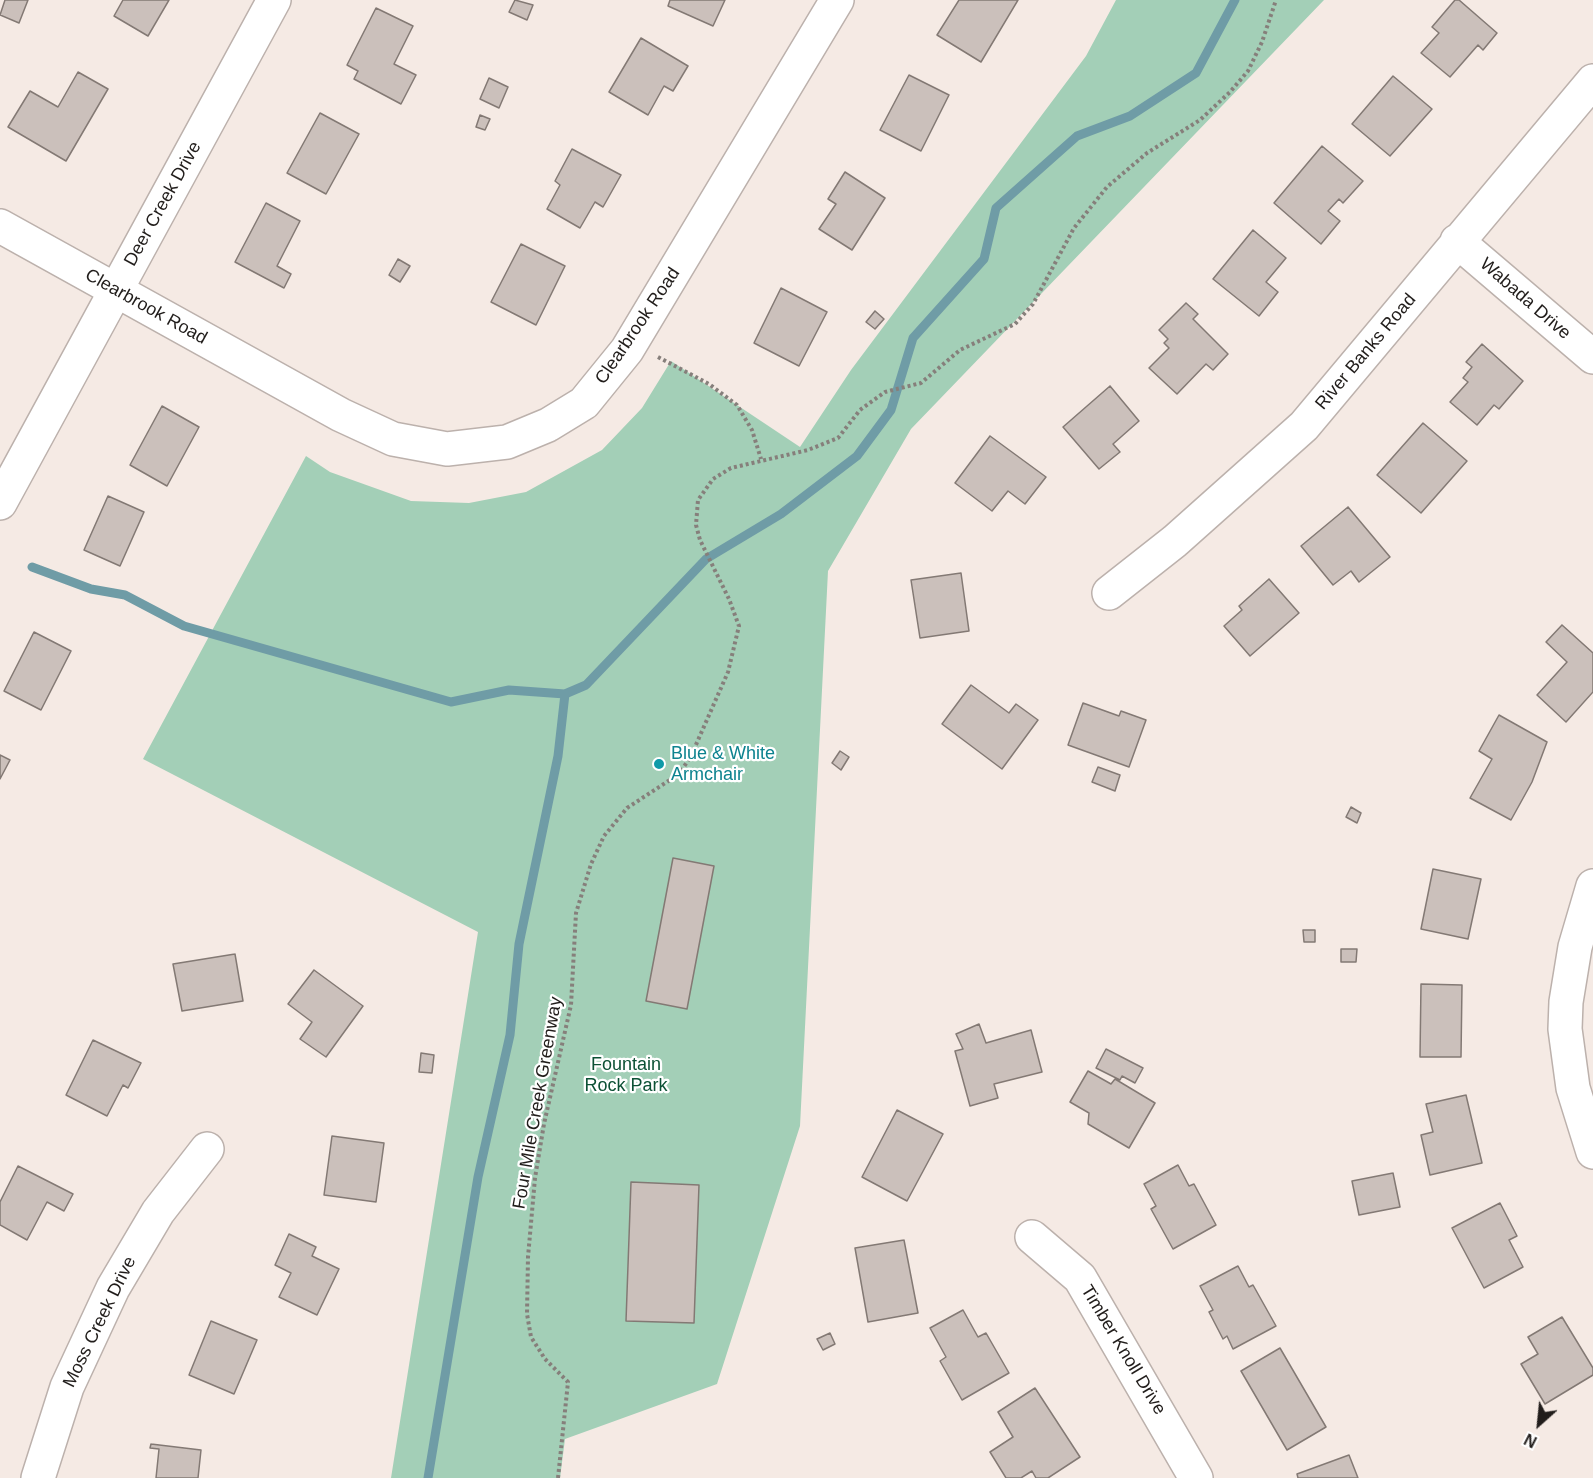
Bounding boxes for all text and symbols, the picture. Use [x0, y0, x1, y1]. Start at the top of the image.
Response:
street label: Deer Creek Drive [120, 138, 206, 270]
street label: Wabada Drive [1475, 254, 1575, 344]
street label: Clearbrook Road [591, 264, 685, 388]
street label: Clearbrook Road [81, 265, 211, 349]
street label: River Banks Road [1311, 289, 1421, 415]
place label: Blue & White Armchair [671, 743, 775, 786]
marker: Blue & White Armchair [652, 757, 666, 771]
street label: Four Mile Creek Greenway [509, 995, 567, 1211]
park label: Fountain Rock Park [584, 1054, 668, 1096]
street label: Moss Creek Drive [59, 1253, 141, 1391]
street label: Timber Knoll Drive [1076, 1281, 1170, 1419]
north arrow [1509, 1394, 1569, 1454]
text: N [1522, 1430, 1540, 1451]

